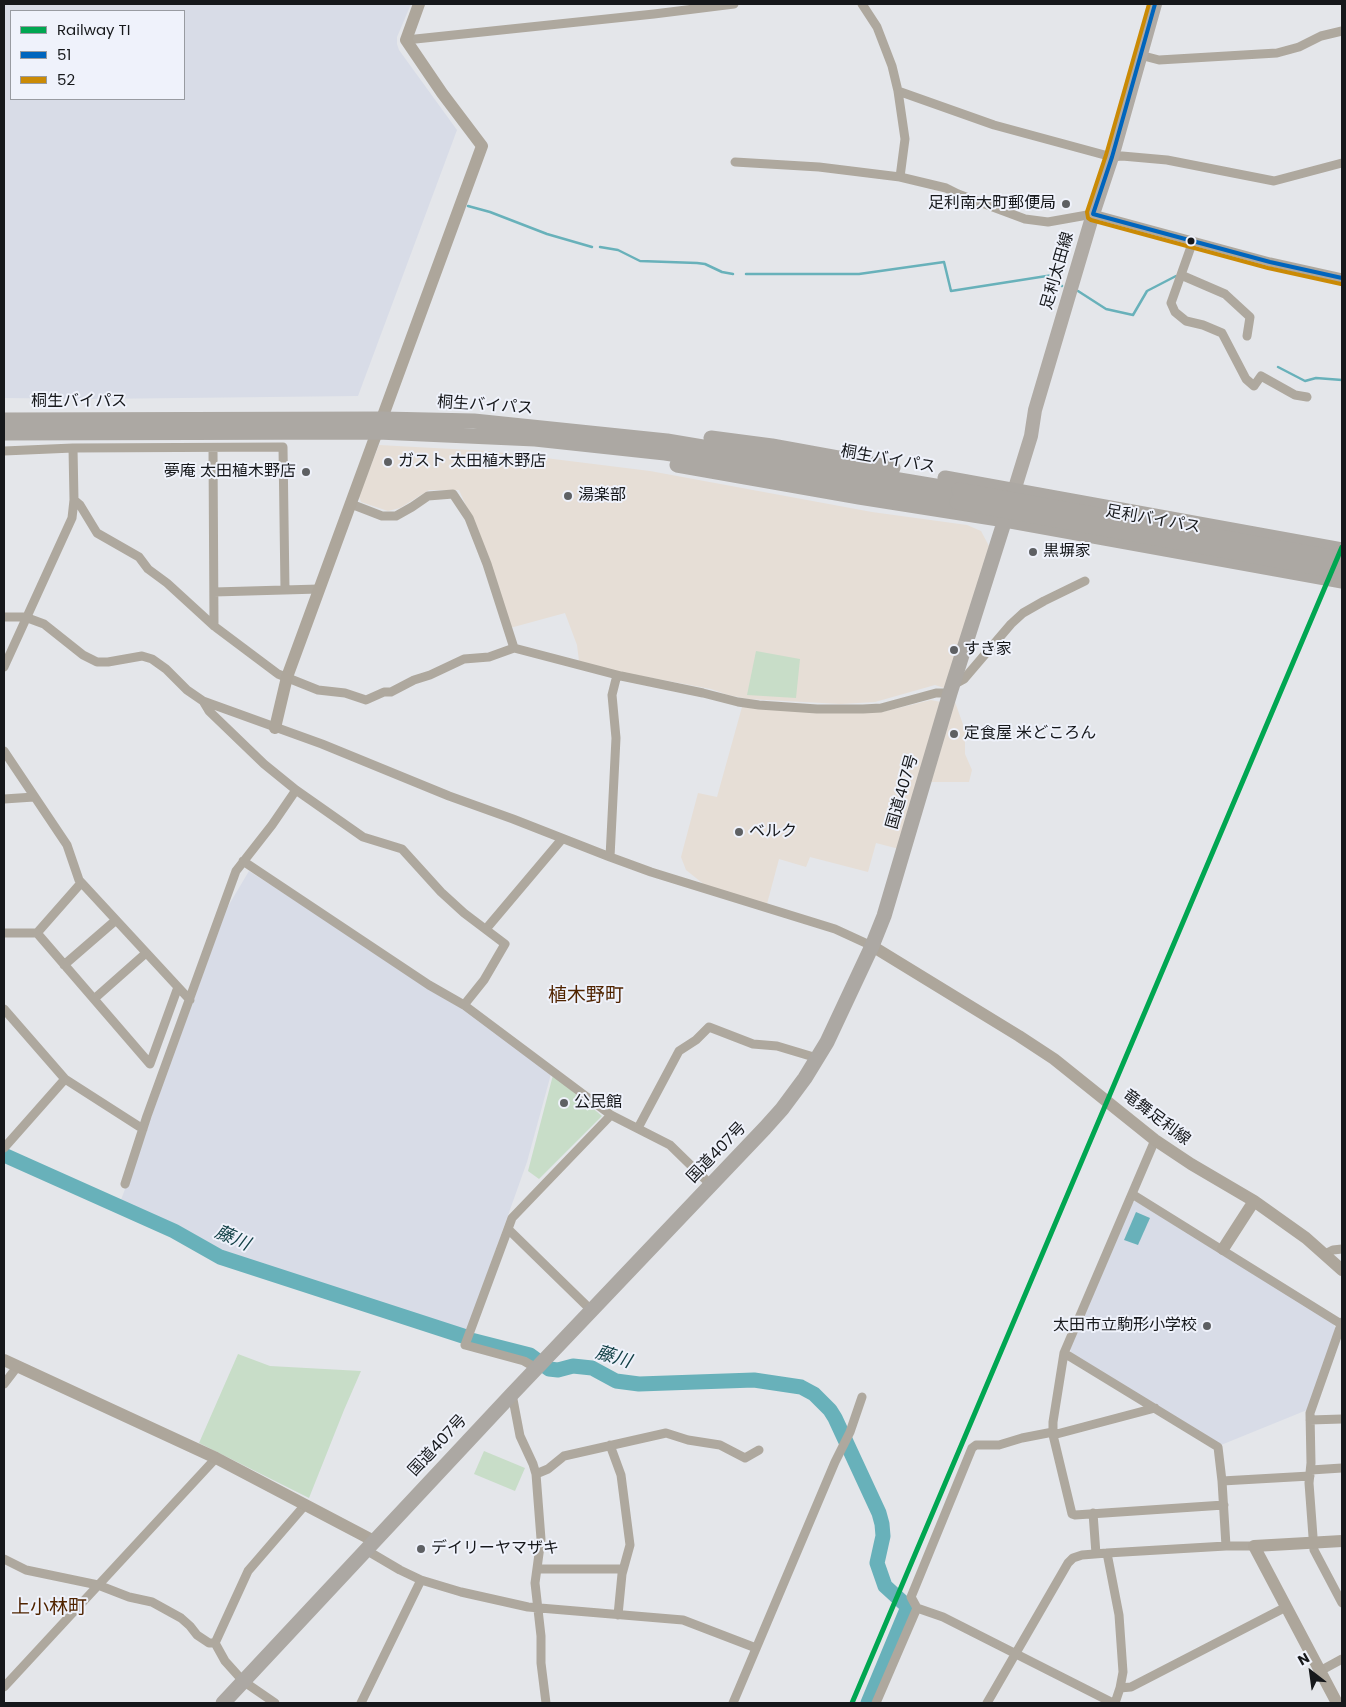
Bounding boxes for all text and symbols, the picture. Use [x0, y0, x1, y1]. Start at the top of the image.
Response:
legend [10, 10, 185, 100]
text: Railway TI [57, 19, 130, 40]
text: 51 [57, 44, 71, 65]
text: 52 [57, 69, 75, 90]
place label: 足利南大町郵便局 [928, 194, 1056, 214]
marker: 足利南大町郵便局 [1060, 198, 1072, 210]
street label: 足利太田線 [1038, 230, 1078, 312]
unlabelled marker [1186, 236, 1196, 246]
street label: 桐生バイパス [31, 392, 127, 412]
street label: 桐生バイパス [436, 393, 534, 419]
street label: 桐生バイパス [839, 442, 937, 478]
place label: ガスト 太田植木野店 [398, 452, 546, 472]
marker: ガスト 太田植木野店 [382, 456, 394, 468]
place label: 夢庵 太田植木野店 [164, 462, 296, 482]
marker: 夢庵 太田植木野店 [300, 466, 312, 478]
place label: 湯楽部 [578, 486, 626, 506]
marker: 湯楽部 [562, 490, 574, 502]
street label: 足利バイパス [1104, 502, 1202, 538]
place label: 黒塀家 [1043, 542, 1091, 562]
marker: 黒塀家 [1027, 546, 1039, 558]
place label: すき家 [964, 640, 1012, 660]
marker: すき家 [948, 644, 960, 656]
place label: 定食屋 米どころん [964, 724, 1096, 744]
marker: 定食屋 米どころん [948, 728, 960, 740]
street label: 国道407号 [883, 752, 923, 832]
place label: ベルク [749, 822, 797, 842]
marker: ベルク [733, 826, 745, 838]
district label: 植木野町 [548, 985, 624, 1007]
street label: 竜舞足利線 [1118, 1086, 1194, 1150]
place label: 公民館 [574, 1093, 622, 1113]
marker: 公民館 [558, 1097, 570, 1109]
street label: 国道407号 [683, 1119, 751, 1187]
water label: 藤川 [211, 1222, 253, 1256]
place label: 太田市立駒形小学校 [1053, 1316, 1197, 1336]
marker: 太田市立駒形小学校 [1201, 1320, 1213, 1332]
water label: 藤川 [593, 1342, 633, 1374]
street label: 国道407号 [405, 1411, 471, 1481]
place label: デイリーヤマザキ [431, 1539, 559, 1559]
marker: デイリーヤマザキ [415, 1543, 427, 1555]
district label: 上小林町 [11, 1597, 87, 1619]
north arrow [1286, 1647, 1336, 1697]
text: N [1294, 1648, 1313, 1670]

